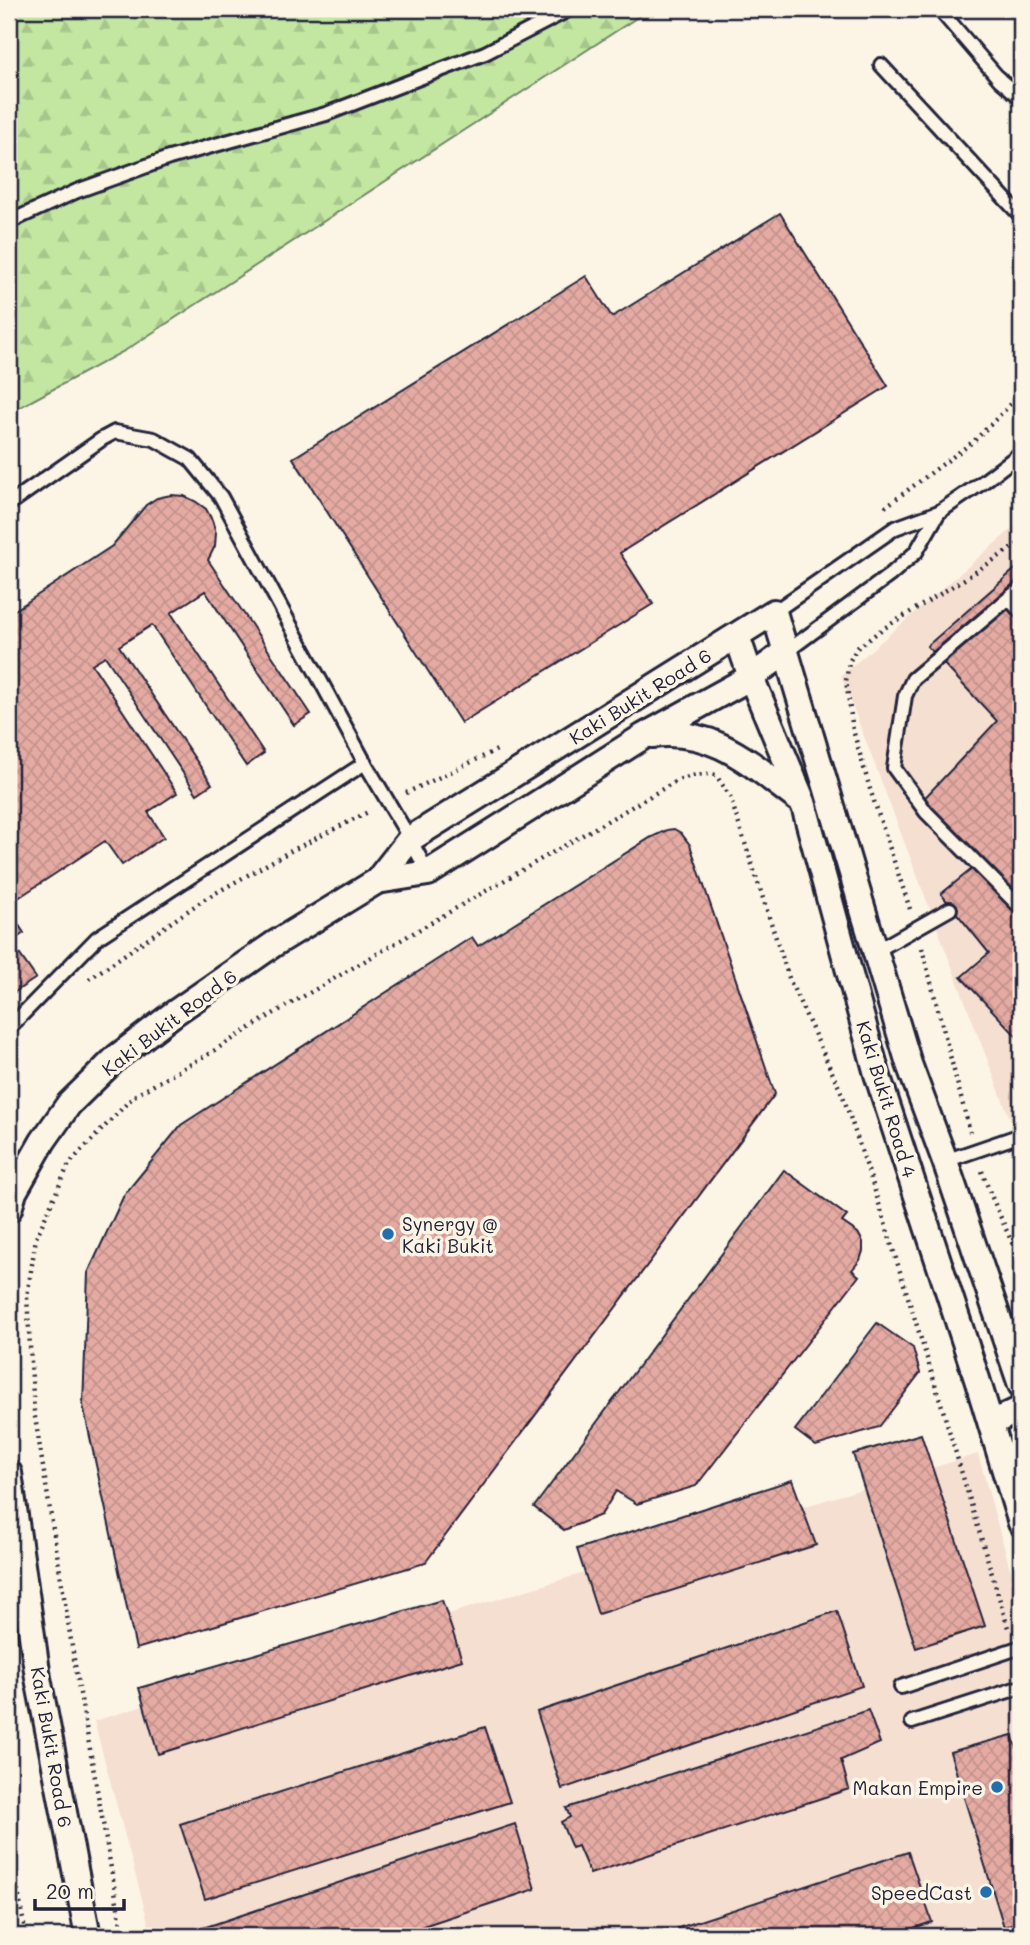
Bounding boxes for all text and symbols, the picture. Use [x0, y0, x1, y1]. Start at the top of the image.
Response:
street label: Kaki Bukit Road 6 [564, 642, 716, 750]
street label: Kaki Bukit Road 6 [96, 963, 242, 1081]
street label: Kaki Bukit Road 4 [851, 1018, 923, 1180]
place label: Synergy @ Kaki Bukit [402, 1211, 498, 1258]
marker: Synergy @ Kaki Bukit [380, 1226, 396, 1242]
street label: Kaki Bukit Road 6 [26, 1665, 78, 1829]
place label: Makan Empire [853, 1775, 983, 1800]
marker: Makan Empire [989, 1779, 1005, 1795]
scale bar [35, 1868, 124, 1912]
text: 20 m [46, 1877, 94, 1904]
place label: SpeedCast [871, 1880, 972, 1905]
marker: SpeedCast [978, 1884, 994, 1900]

